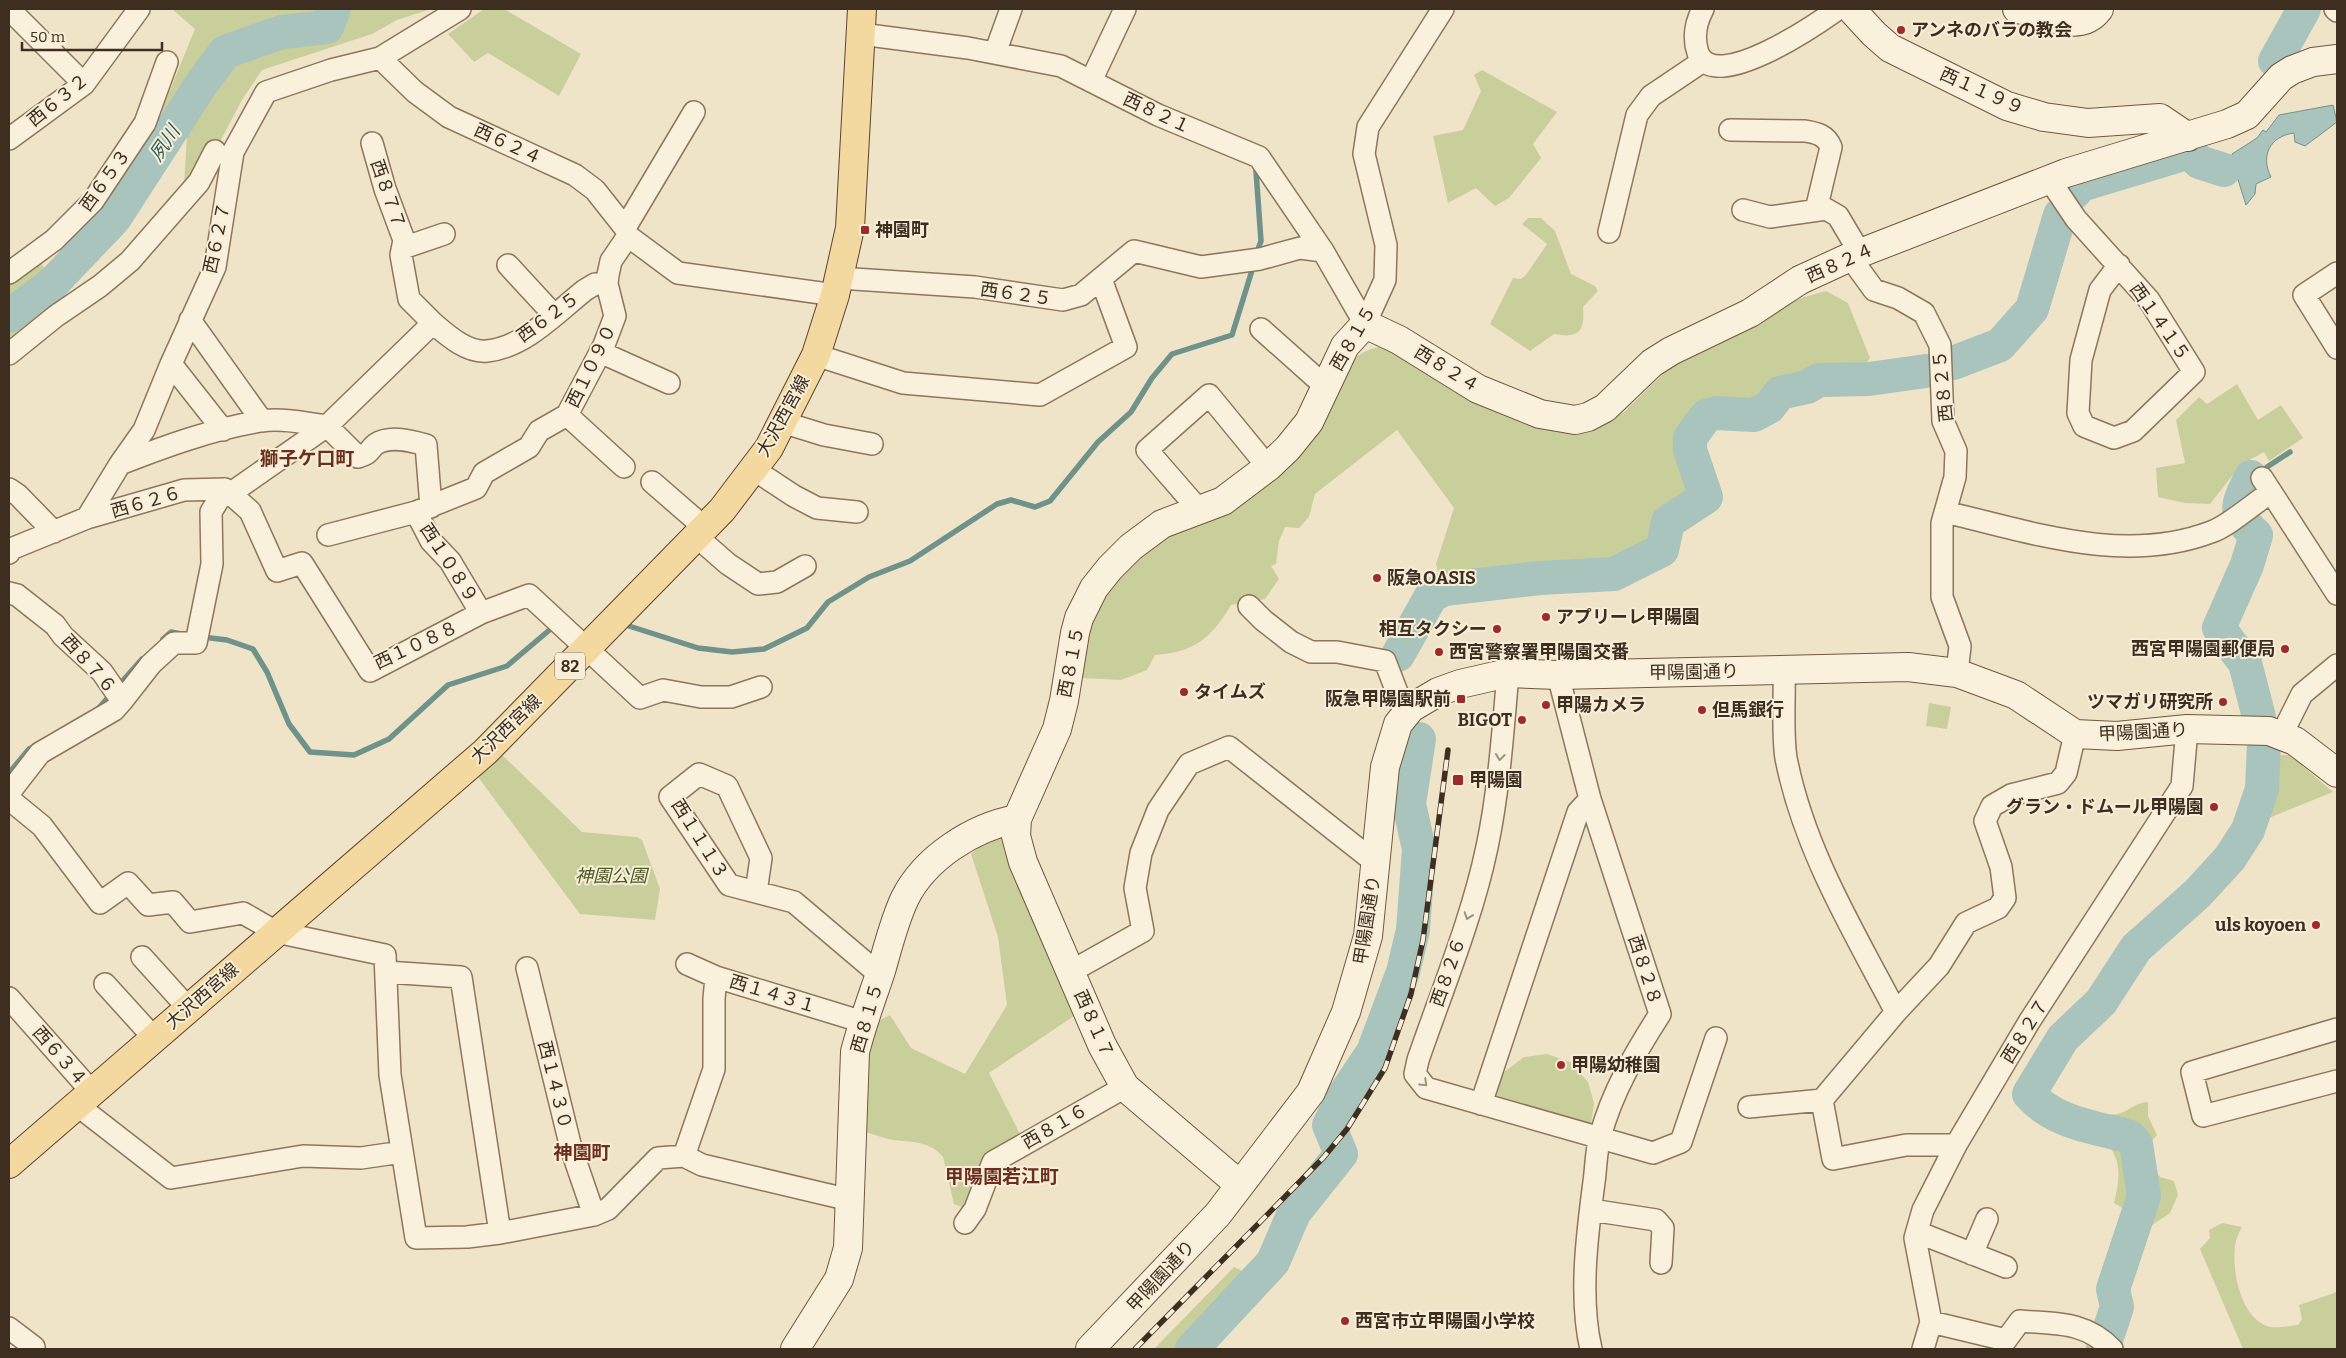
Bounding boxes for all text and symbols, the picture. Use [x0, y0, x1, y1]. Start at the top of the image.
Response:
place label: アンネのバラの教会 [1911, 19, 2072, 41]
scale bar [22, 20, 162, 52]
marker: アンネのバラの教会 [1895, 24, 1907, 36]
text: 50 m [30, 28, 66, 46]
street label: 西１１９９ [1936, 63, 2028, 119]
street label: 西６３２ [23, 69, 93, 131]
street label: 西８２１ [1120, 88, 1194, 138]
water label: 夙川 [144, 119, 186, 165]
street label: 西６２４ [471, 119, 545, 169]
street label: 西６５３ [75, 144, 135, 216]
street label: 西８７７ [366, 156, 410, 232]
street label: 西６２７ [199, 200, 235, 276]
place label: 神園町 [875, 219, 929, 241]
marker: 神園町 [859, 224, 871, 236]
street label: 西８２４ [1803, 238, 1877, 288]
street label: 西６２５ [979, 278, 1053, 310]
street label: 西１４１５ [2125, 279, 2195, 365]
street label: 西６２５ [512, 287, 584, 347]
street label: 西８１５ [1325, 301, 1381, 375]
street label: 西１０９０ [561, 321, 621, 411]
street label: 西８２４ [1410, 341, 1484, 397]
street label: 西８２５ [1928, 349, 1958, 423]
street label: 大沢西宮線 [752, 371, 814, 461]
district label: 獅子ケ口町 [259, 447, 355, 470]
street label: 西６２６ [108, 482, 184, 522]
street label: 西１０８９ [415, 519, 483, 607]
place label: 阪急OASIS [1387, 567, 1476, 589]
marker: 阪急OASIS [1371, 572, 1383, 584]
place label: アプリーレ甲陽園 [1556, 606, 1700, 628]
marker: アプリーレ甲陽園 [1540, 611, 1552, 623]
street label: 西１０８８ [371, 616, 461, 674]
place label: 相互タクシー [1379, 618, 1487, 640]
marker: 相互タクシー [1491, 623, 1503, 635]
street label: 西８１５ [1053, 625, 1089, 699]
street label: 西８７６ [57, 630, 121, 698]
place label: 西宮甲陽園郵便局 [2131, 638, 2275, 660]
place label: 西宮警察署甲陽園交番 [1449, 641, 1629, 663]
marker: 西宮甲陽園郵便局 [2279, 643, 2291, 655]
marker: 西宮警察署甲陽園交番 [1433, 646, 1445, 658]
road number: 82 [555, 652, 585, 679]
street label: 甲陽園通り [1649, 660, 1739, 684]
place label: タイムズ [1194, 681, 1266, 703]
marker: タイムズ [1178, 686, 1190, 698]
place label: 阪急甲陽園駅前 [1325, 688, 1451, 710]
street label: 大沢西宮線 [466, 690, 546, 768]
place label: ツマガリ研究所 [2087, 691, 2213, 713]
marker: 阪急甲陽園駅前 [1455, 693, 1467, 705]
place label: 甲陽カメラ [1556, 694, 1646, 716]
marker: ツマガリ研究所 [2217, 696, 2229, 708]
marker: 甲陽カメラ [1540, 699, 1552, 711]
place label: 但馬銀行 [1712, 699, 1784, 721]
marker: 但馬銀行 [1696, 704, 1708, 716]
place label: BIGOT [1458, 709, 1512, 731]
marker: BIGOT [1516, 714, 1528, 726]
street label: 甲陽園通り [2097, 719, 2189, 745]
one-way arrow [1495, 753, 1506, 761]
place label: 甲陽園 [1469, 769, 1523, 791]
marker: 甲陽園 [1451, 773, 1465, 787]
street label: 西１１１３ [667, 795, 733, 883]
place label: グラン・ドムール甲陽園 [2006, 796, 2204, 818]
marker: グラン・ドムール甲陽園 [2208, 801, 2220, 813]
park label: 神園公園 [575, 865, 650, 887]
street label: 甲陽園通り [1349, 874, 1385, 966]
one-way arrow [1463, 911, 1473, 919]
place label: uls koyoen [2215, 914, 2306, 936]
marker: uls koyoen [2310, 919, 2322, 931]
street label: 西８２８ [1623, 932, 1667, 1008]
street label: 西８２６ [1426, 934, 1470, 1010]
street label: 大沢西宮線 [161, 958, 243, 1034]
street label: 西１４３１ [727, 970, 819, 1018]
street label: 西８１５ [847, 980, 887, 1056]
street label: 西８１７ [1069, 987, 1119, 1061]
street label: 西８２７ [1997, 995, 2053, 1067]
street label: 西６３４ [28, 1022, 92, 1090]
street label: 西１４３０ [533, 1039, 577, 1131]
place label: 甲陽幼稚園 [1571, 1054, 1661, 1076]
marker: 甲陽幼稚園 [1555, 1059, 1567, 1071]
one-way arrow [1418, 1077, 1427, 1086]
street label: 西８１６ [1018, 1098, 1092, 1154]
district label: 神園町 [553, 1141, 611, 1164]
district label: 甲陽園若江町 [945, 1165, 1059, 1188]
street label: 甲陽園通り [1122, 1236, 1200, 1316]
place label: 西宮市立甲陽園小学校 [1355, 1310, 1535, 1332]
marker: 西宮市立甲陽園小学校 [1339, 1315, 1351, 1327]

